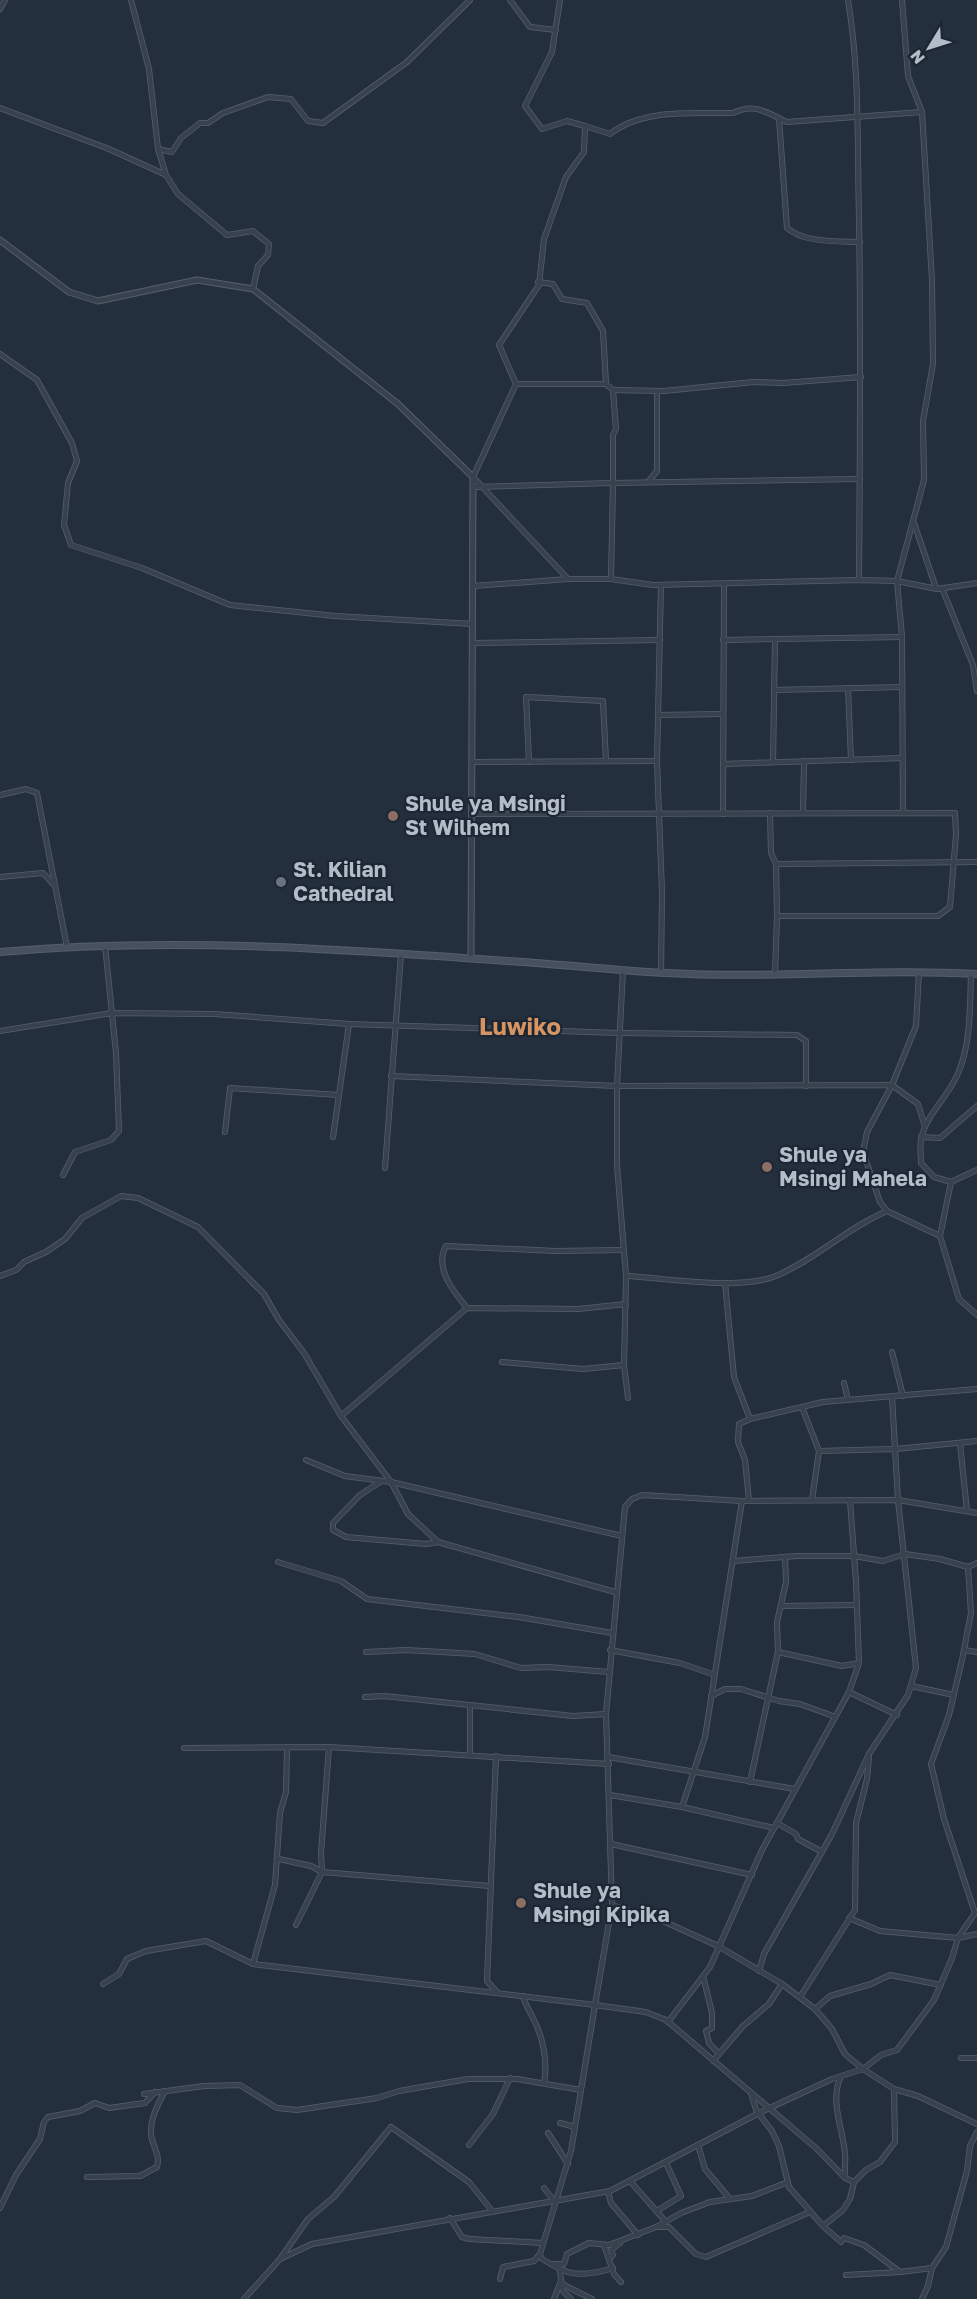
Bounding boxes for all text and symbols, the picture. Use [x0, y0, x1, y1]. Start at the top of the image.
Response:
north arrow [899, 18, 959, 78]
text: N [906, 46, 929, 68]
place label: Shule ya Msingi St Wilhem [405, 790, 566, 840]
marker: Shule ya Msingi St Wilhem [386, 809, 400, 823]
place label: St. Kilian Cathedral [293, 856, 394, 906]
marker: St. Kilian Cathedral [274, 875, 288, 889]
district label: Luwiko [479, 1011, 561, 1040]
place label: Shule ya Msingi Mahela [779, 1141, 927, 1191]
marker: Shule ya Msingi Mahela [760, 1160, 774, 1174]
place label: Shule ya Msingi Kipika [533, 1877, 670, 1927]
marker: Shule ya Msingi Kipika [514, 1896, 528, 1910]

